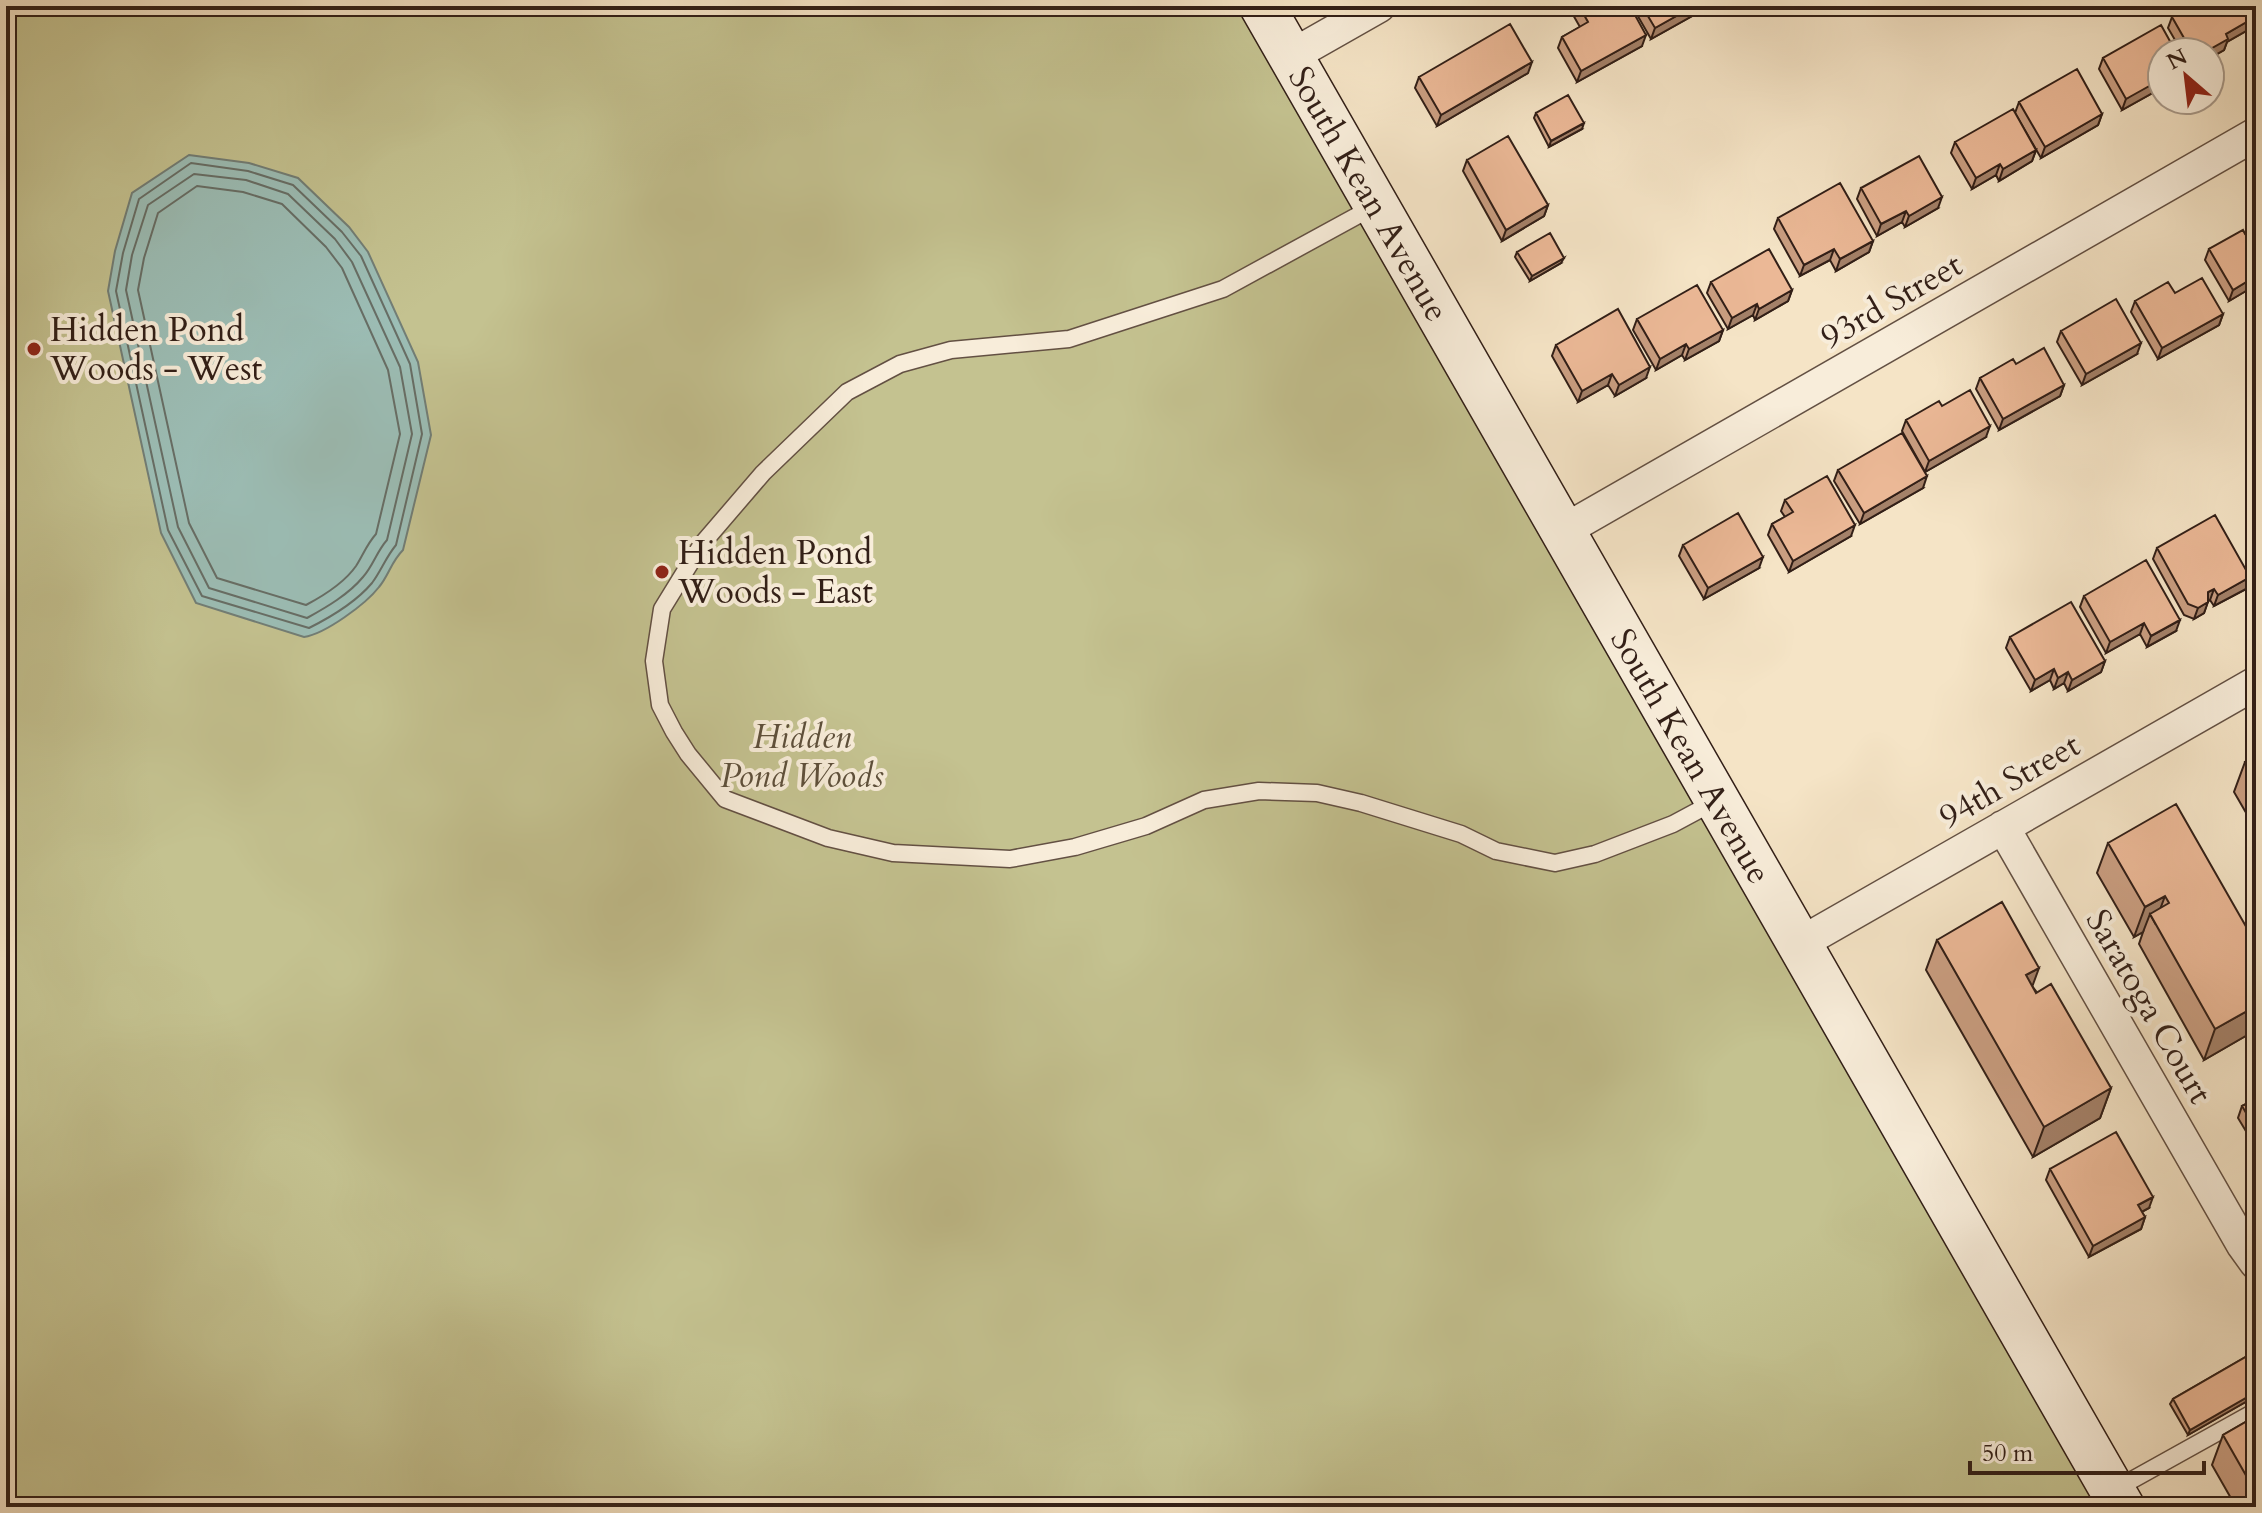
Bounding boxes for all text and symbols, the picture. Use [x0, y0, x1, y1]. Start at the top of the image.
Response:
north arrow [2146, 36, 2226, 116]
text: N [2162, 41, 2193, 77]
street label: South Kean Avenue [1277, 58, 1460, 330]
street label: 93rd Street [1812, 242, 1971, 360]
place label: Hidden Pond Woods - West [49, 307, 263, 392]
marker: Hidden Pond Woods - West [25, 340, 43, 358]
place label: Hidden Pond Woods - East [677, 530, 873, 615]
marker: Hidden Pond Woods - East [653, 563, 671, 581]
street label: South Kean Avenue [1599, 620, 1782, 892]
park label: Hidden Pond Woods [720, 714, 884, 799]
street label: 94th Street [1931, 722, 2088, 840]
street label: Saratoga Court [2075, 901, 2223, 1112]
scale bar [1970, 1425, 2204, 1475]
text: 50 m [1982, 1437, 2034, 1470]

